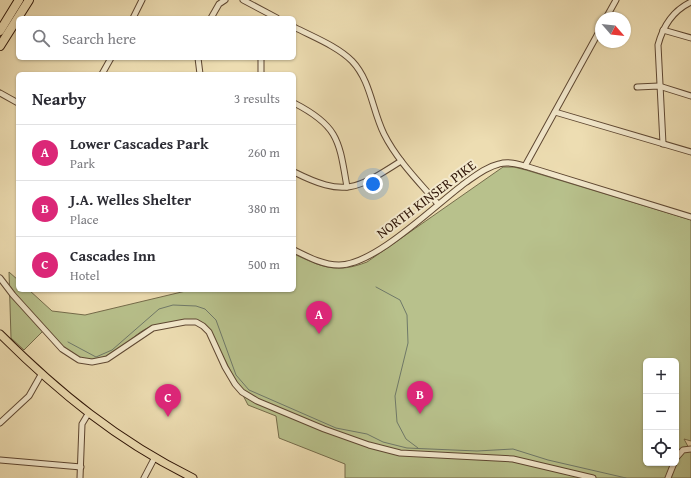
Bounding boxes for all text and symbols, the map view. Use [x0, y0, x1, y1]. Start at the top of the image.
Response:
north arrow [595, 12, 631, 48]
search box [16, 16, 296, 60]
icon: search [30, 27, 52, 49]
text: Search here [62, 28, 136, 49]
text: Nearby [32, 86, 86, 111]
text: 3 results [234, 89, 280, 108]
text: Lower Cascades Park [70, 133, 208, 154]
text: A [41, 143, 49, 162]
text: 260 m [248, 143, 280, 162]
text: Park [70, 154, 95, 173]
street label: NORTH KINSER PIKE [372, 155, 480, 243]
your location [363, 174, 383, 194]
text: J.A. Welles Shelter [70, 189, 191, 210]
text: B [41, 199, 49, 218]
text: 380 m [248, 199, 280, 218]
text: Place [70, 210, 99, 229]
text: Cascades Inn [70, 245, 156, 266]
text: C [41, 255, 49, 274]
text: 500 m [248, 255, 280, 274]
text: Hotel [70, 266, 100, 285]
pin: A [306, 301, 332, 334]
map controls [643, 358, 679, 466]
button: + [643, 358, 679, 394]
pin: B [407, 381, 433, 414]
pin: C [155, 384, 181, 417]
button: − [643, 394, 679, 430]
button: locate [643, 430, 679, 466]

